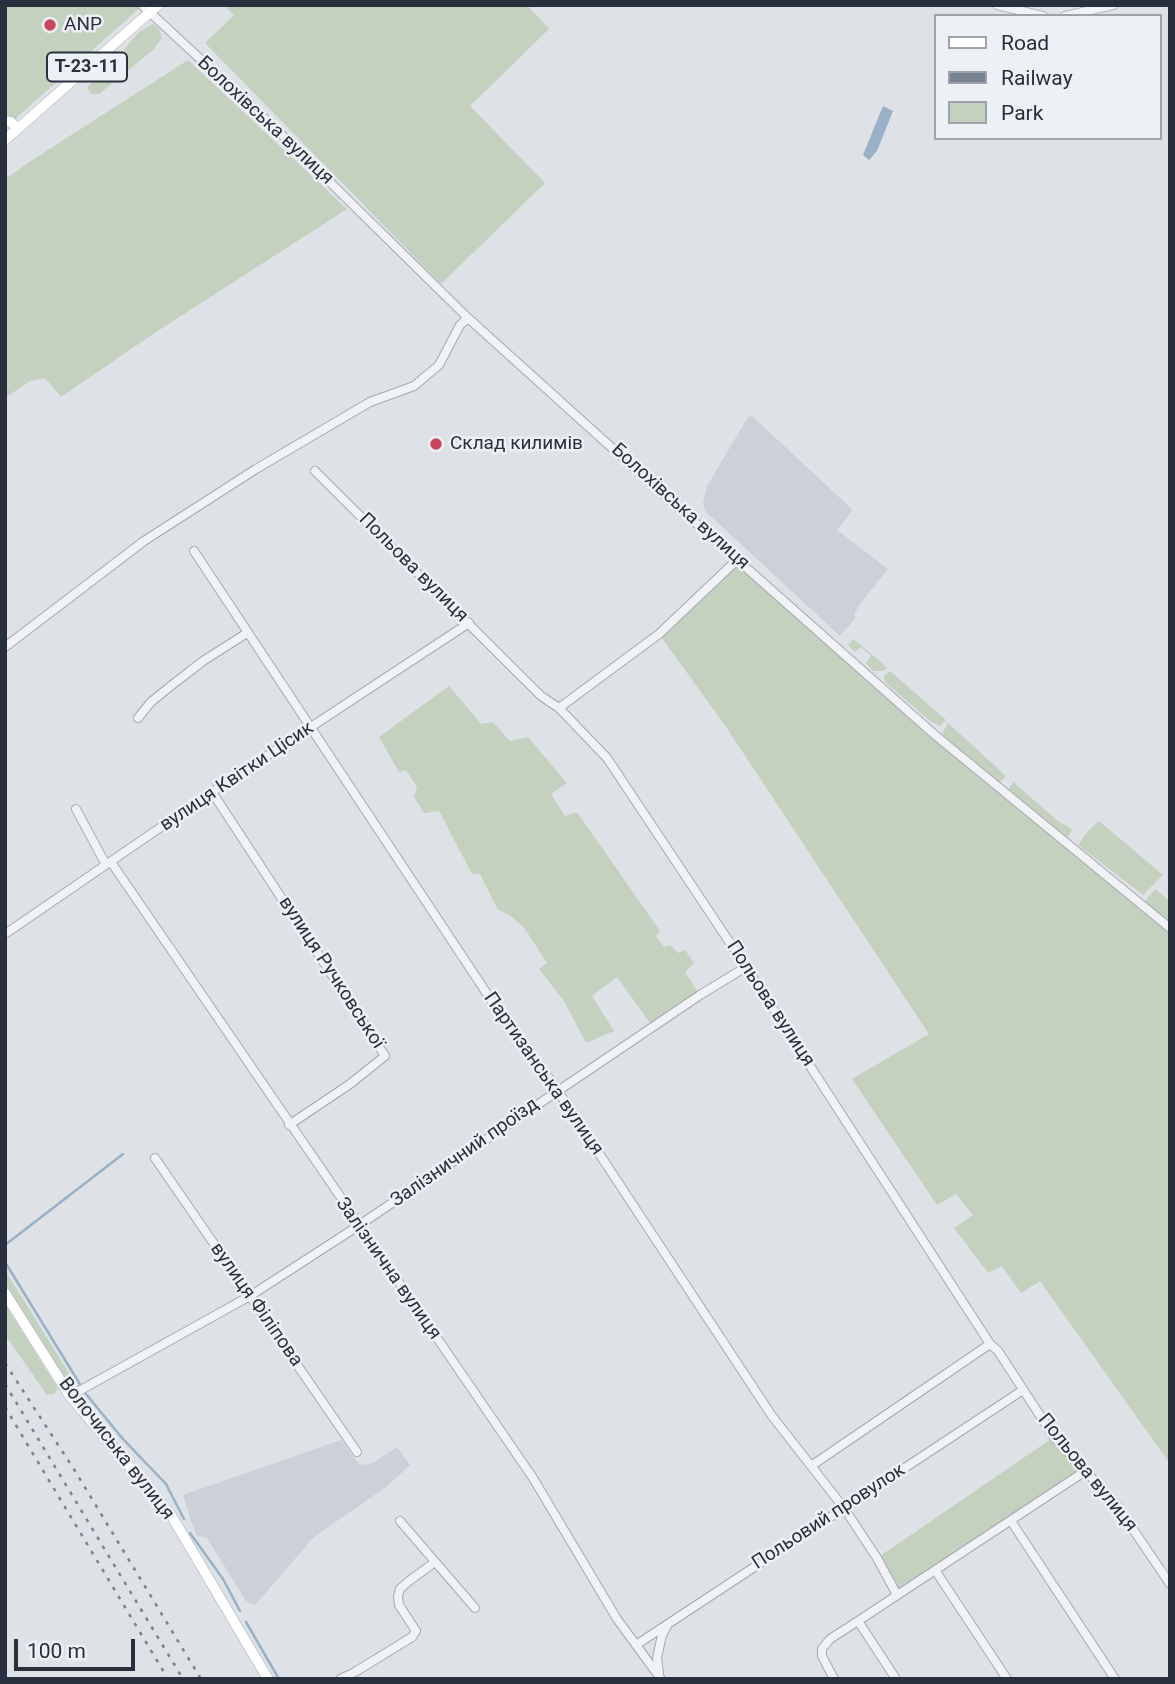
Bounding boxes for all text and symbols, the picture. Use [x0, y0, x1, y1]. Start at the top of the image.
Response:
place label: ANP [64, 14, 102, 36]
legend [934, 14, 1161, 140]
marker: ANP [42, 17, 58, 33]
text: Road [1001, 31, 1049, 55]
road number: Т-23-11 [47, 52, 127, 82]
street label: Болохівська вулиця [192, 52, 338, 190]
text: Railway [1001, 66, 1073, 90]
text: Park [1001, 101, 1043, 125]
place label: Склад килимів [450, 433, 583, 455]
marker: Склад килимів [428, 436, 444, 452]
street label: Болохівська вулиця [606, 439, 754, 575]
street label: Польова вулиця [354, 509, 472, 627]
street label: вулиця Квітки Цісик [156, 717, 318, 837]
street label: вулиця Ручковської [273, 893, 389, 1053]
street label: Польова вулиця [721, 937, 819, 1071]
street label: Партизанська вулиця [478, 988, 608, 1160]
street label: Залізничний проїзд [387, 1093, 543, 1213]
street label: Залізнична вулиця [330, 1194, 446, 1344]
street label: вулиця Філіпова [205, 1239, 307, 1371]
street label: Волочиська вулиця [53, 1373, 179, 1525]
street label: Польова вулиця [1032, 1409, 1142, 1537]
street label: Польовий провулок [748, 1459, 910, 1575]
scale bar [18, 1624, 138, 1668]
text: 100 m [27, 1639, 86, 1663]

